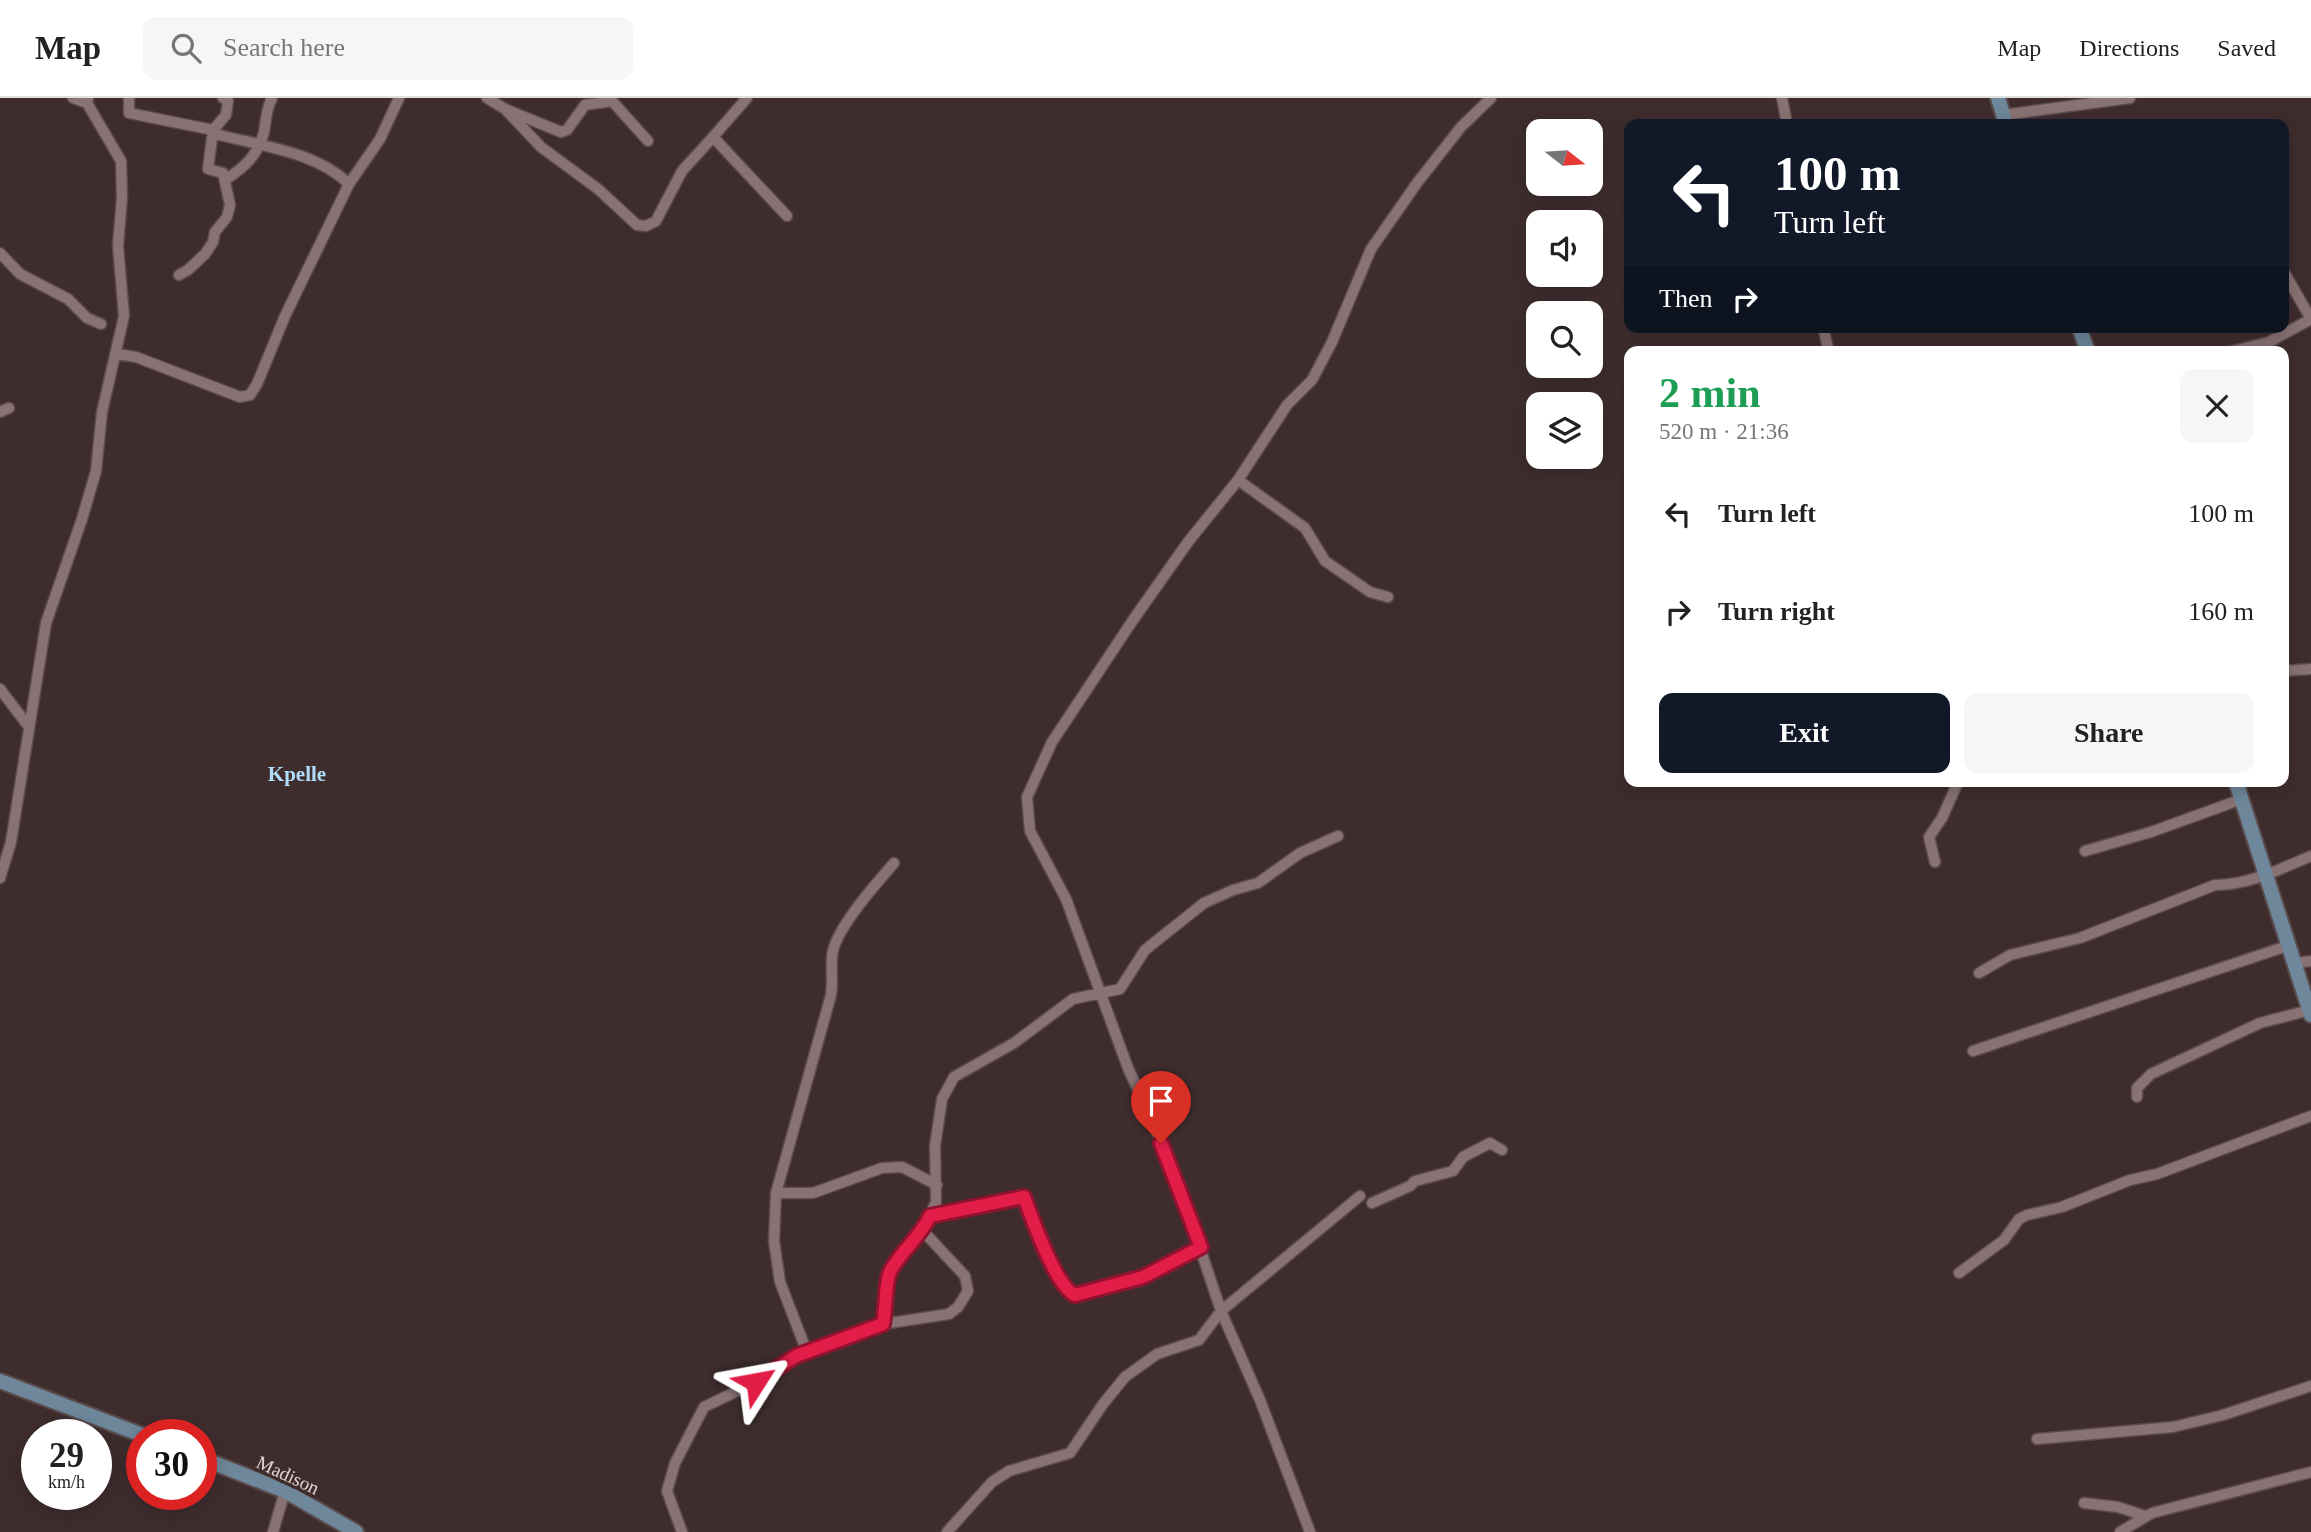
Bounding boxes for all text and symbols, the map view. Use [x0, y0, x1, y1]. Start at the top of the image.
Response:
search box [143, 17, 633, 80]
icon: search [167, 29, 205, 67]
text: Map [35, 30, 101, 66]
text: Search here [223, 33, 345, 62]
text: Map [1997, 35, 2041, 61]
text: Directions [2079, 35, 2179, 61]
text: Saved [2217, 35, 2276, 61]
north arrow [1526, 119, 1603, 196]
map controls [1526, 119, 1603, 469]
text: 100 m [1774, 146, 1901, 201]
icon: left [1659, 147, 1750, 238]
text: Turn left [1774, 204, 1886, 240]
button: sound [1526, 210, 1603, 287]
icon: right [1726, 280, 1764, 318]
text: Then [1659, 284, 1712, 313]
button: search [1526, 301, 1603, 378]
button: close [2180, 369, 2254, 443]
text: 2 min [1659, 370, 1761, 416]
button: layers [1526, 392, 1603, 469]
text: 520 m · 21:36 [1659, 419, 1789, 444]
icon: left [1659, 495, 1697, 533]
text: Turn left [1718, 499, 1816, 528]
text: 100 m [2188, 499, 2254, 528]
icon: right [1659, 593, 1697, 631]
text: Turn right [1718, 597, 1835, 626]
text: 160 m [2188, 597, 2254, 626]
button: Exit [1659, 693, 1950, 773]
button: Share [1964, 693, 2254, 773]
district label: Kpelle [268, 762, 326, 786]
pin [1131, 1071, 1191, 1143]
icon: arrive [1142, 1082, 1180, 1120]
position arrow [719, 1345, 793, 1419]
speed limit sign: 30 [126, 1419, 217, 1510]
text: 29 [49, 1436, 84, 1475]
street label: Madison [253, 1451, 323, 1499]
text: km/h [48, 1472, 85, 1492]

